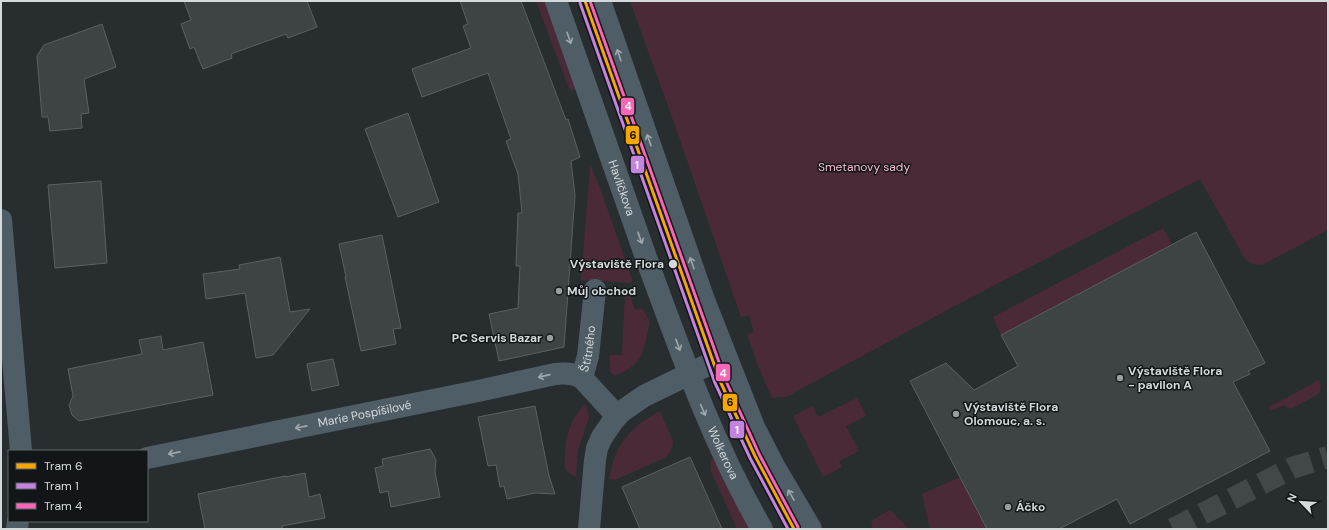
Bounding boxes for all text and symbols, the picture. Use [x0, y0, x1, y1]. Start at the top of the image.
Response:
one-way arrow [565, 31, 573, 43]
one-way arrow [614, 49, 622, 61]
line badge: 4 [620, 97, 635, 116]
text: 4 [624, 99, 632, 113]
line badge: 6 [625, 125, 640, 145]
text: 6 [630, 128, 637, 142]
one-way arrow [644, 135, 652, 147]
line badge: 1 [630, 155, 645, 174]
street label: Havlíčkova [604, 158, 639, 218]
text: 1 [635, 158, 639, 172]
park label: Smetanovy sady [818, 159, 910, 175]
one-way arrow [636, 232, 644, 244]
place label: Výstaviště Flora [570, 256, 664, 272]
one-way arrow [687, 257, 695, 269]
marker: Výstaviště Flora [667, 258, 679, 270]
place label: Můj obchod [567, 283, 636, 299]
marker: Můj obchod [554, 286, 564, 296]
street label: Štítného [576, 325, 599, 374]
place label: PC Servis Bazar [452, 330, 542, 346]
marker: PC Servis Bazar [545, 333, 555, 343]
one-way arrow [674, 339, 682, 351]
line badge: 4 [715, 363, 731, 382]
place label: Výstaviště Flora - pavilon A [1128, 363, 1222, 393]
text: 4 [719, 366, 727, 380]
one-way arrow [538, 373, 551, 381]
marker: Výstaviště Flora - pavilon A [1115, 373, 1125, 383]
line badge: 6 [722, 393, 738, 412]
text: 6 [727, 395, 734, 409]
street label: Marie Pospíšilové [316, 397, 413, 431]
place label: Výstaviště Flora Olomouc, a. s. [964, 399, 1058, 429]
one-way arrow [700, 404, 708, 416]
marker: Výstaviště Flora Olomouc, a. s. [951, 409, 961, 419]
line badge: 1 [729, 420, 745, 439]
one-way arrow [295, 423, 308, 431]
text: 1 [735, 423, 739, 437]
street label: Wolkerova [704, 424, 742, 482]
one-way arrow [168, 449, 181, 457]
legend [8, 450, 148, 522]
text: Tram 6 [44, 458, 82, 474]
text: Tram 1 [44, 478, 79, 494]
north arrow [1281, 482, 1321, 522]
one-way arrow [787, 489, 795, 501]
text: N [1284, 491, 1300, 504]
text: Tram 4 [44, 498, 82, 514]
place label: Áčko [1016, 499, 1045, 515]
marker: Áčko [1003, 502, 1013, 512]

